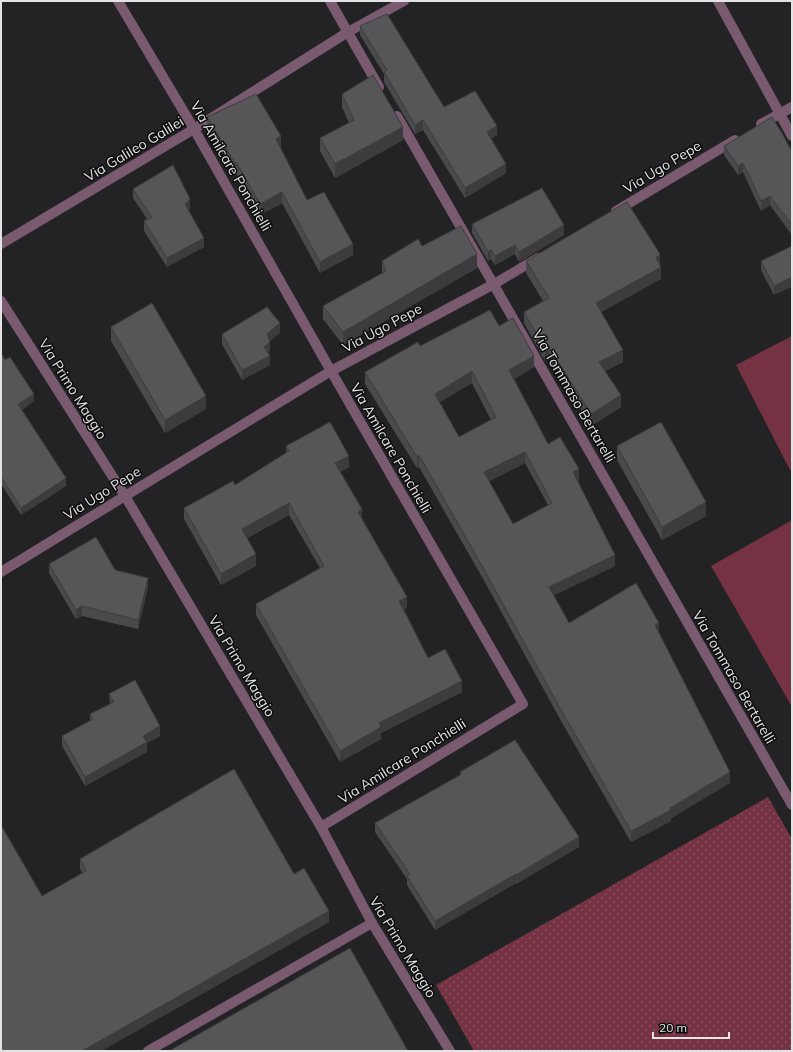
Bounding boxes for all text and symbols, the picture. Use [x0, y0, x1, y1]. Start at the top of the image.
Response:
street label: Via Amilcare Ponchielli [186, 98, 276, 234]
street label: Via Galileo Galilei [81, 112, 187, 186]
street label: Via Ugo Pepe [620, 137, 704, 197]
street label: Via Ugo Pepe [339, 299, 425, 357]
street label: Via Tommaso Bertarelli [529, 326, 619, 466]
street label: Via Primo Maggio [35, 335, 111, 443]
street label: Via Amilcare Ponchielli [346, 380, 436, 516]
street label: Via Ugo Pepe [60, 462, 144, 524]
street label: Via Tommaso Bertarelli [689, 607, 779, 747]
street label: Via Primo Maggio [205, 612, 279, 720]
street label: Via Amilcare Ponchielli [335, 714, 469, 808]
street label: Via Primo Maggio [366, 893, 440, 1001]
scale bar [653, 1014, 729, 1040]
text: 20 m [659, 1020, 687, 1035]

